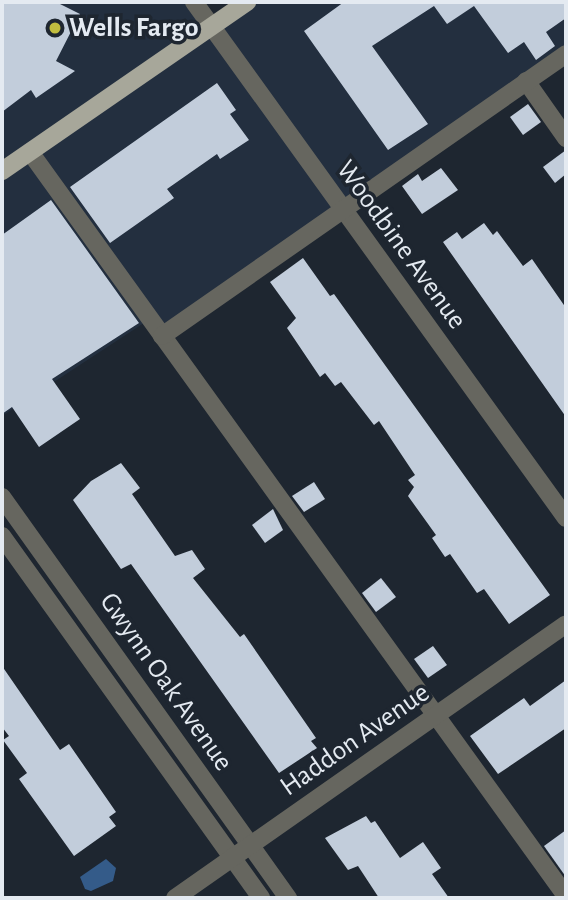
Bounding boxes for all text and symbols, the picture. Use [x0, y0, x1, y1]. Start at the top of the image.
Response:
place label: Wells Fargo [69, 11, 198, 45]
marker: Wells Fargo [47, 20, 63, 36]
street label: Woodbine Avenue [328, 154, 474, 336]
street label: Gwynn Oak Avenue [92, 586, 240, 778]
street label: Haddon Avenue [274, 676, 436, 804]

